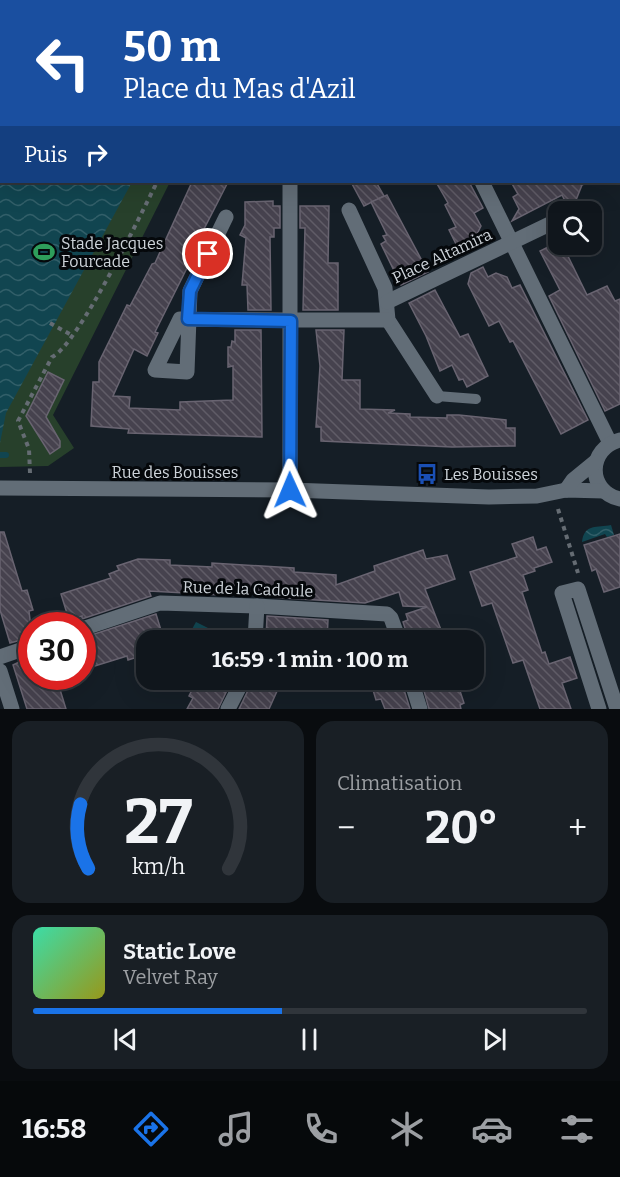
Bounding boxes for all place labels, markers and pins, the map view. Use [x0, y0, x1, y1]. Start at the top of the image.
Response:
pin [182, 228, 233, 279]
place label: Stade Jacques Fourcade [61, 234, 163, 271]
sports icon: Stade Jacques Fourcade [32, 240, 56, 264]
bus stop icon: Les Bouisses [415, 462, 439, 486]
place label: Les Bouisses [444, 465, 538, 484]

